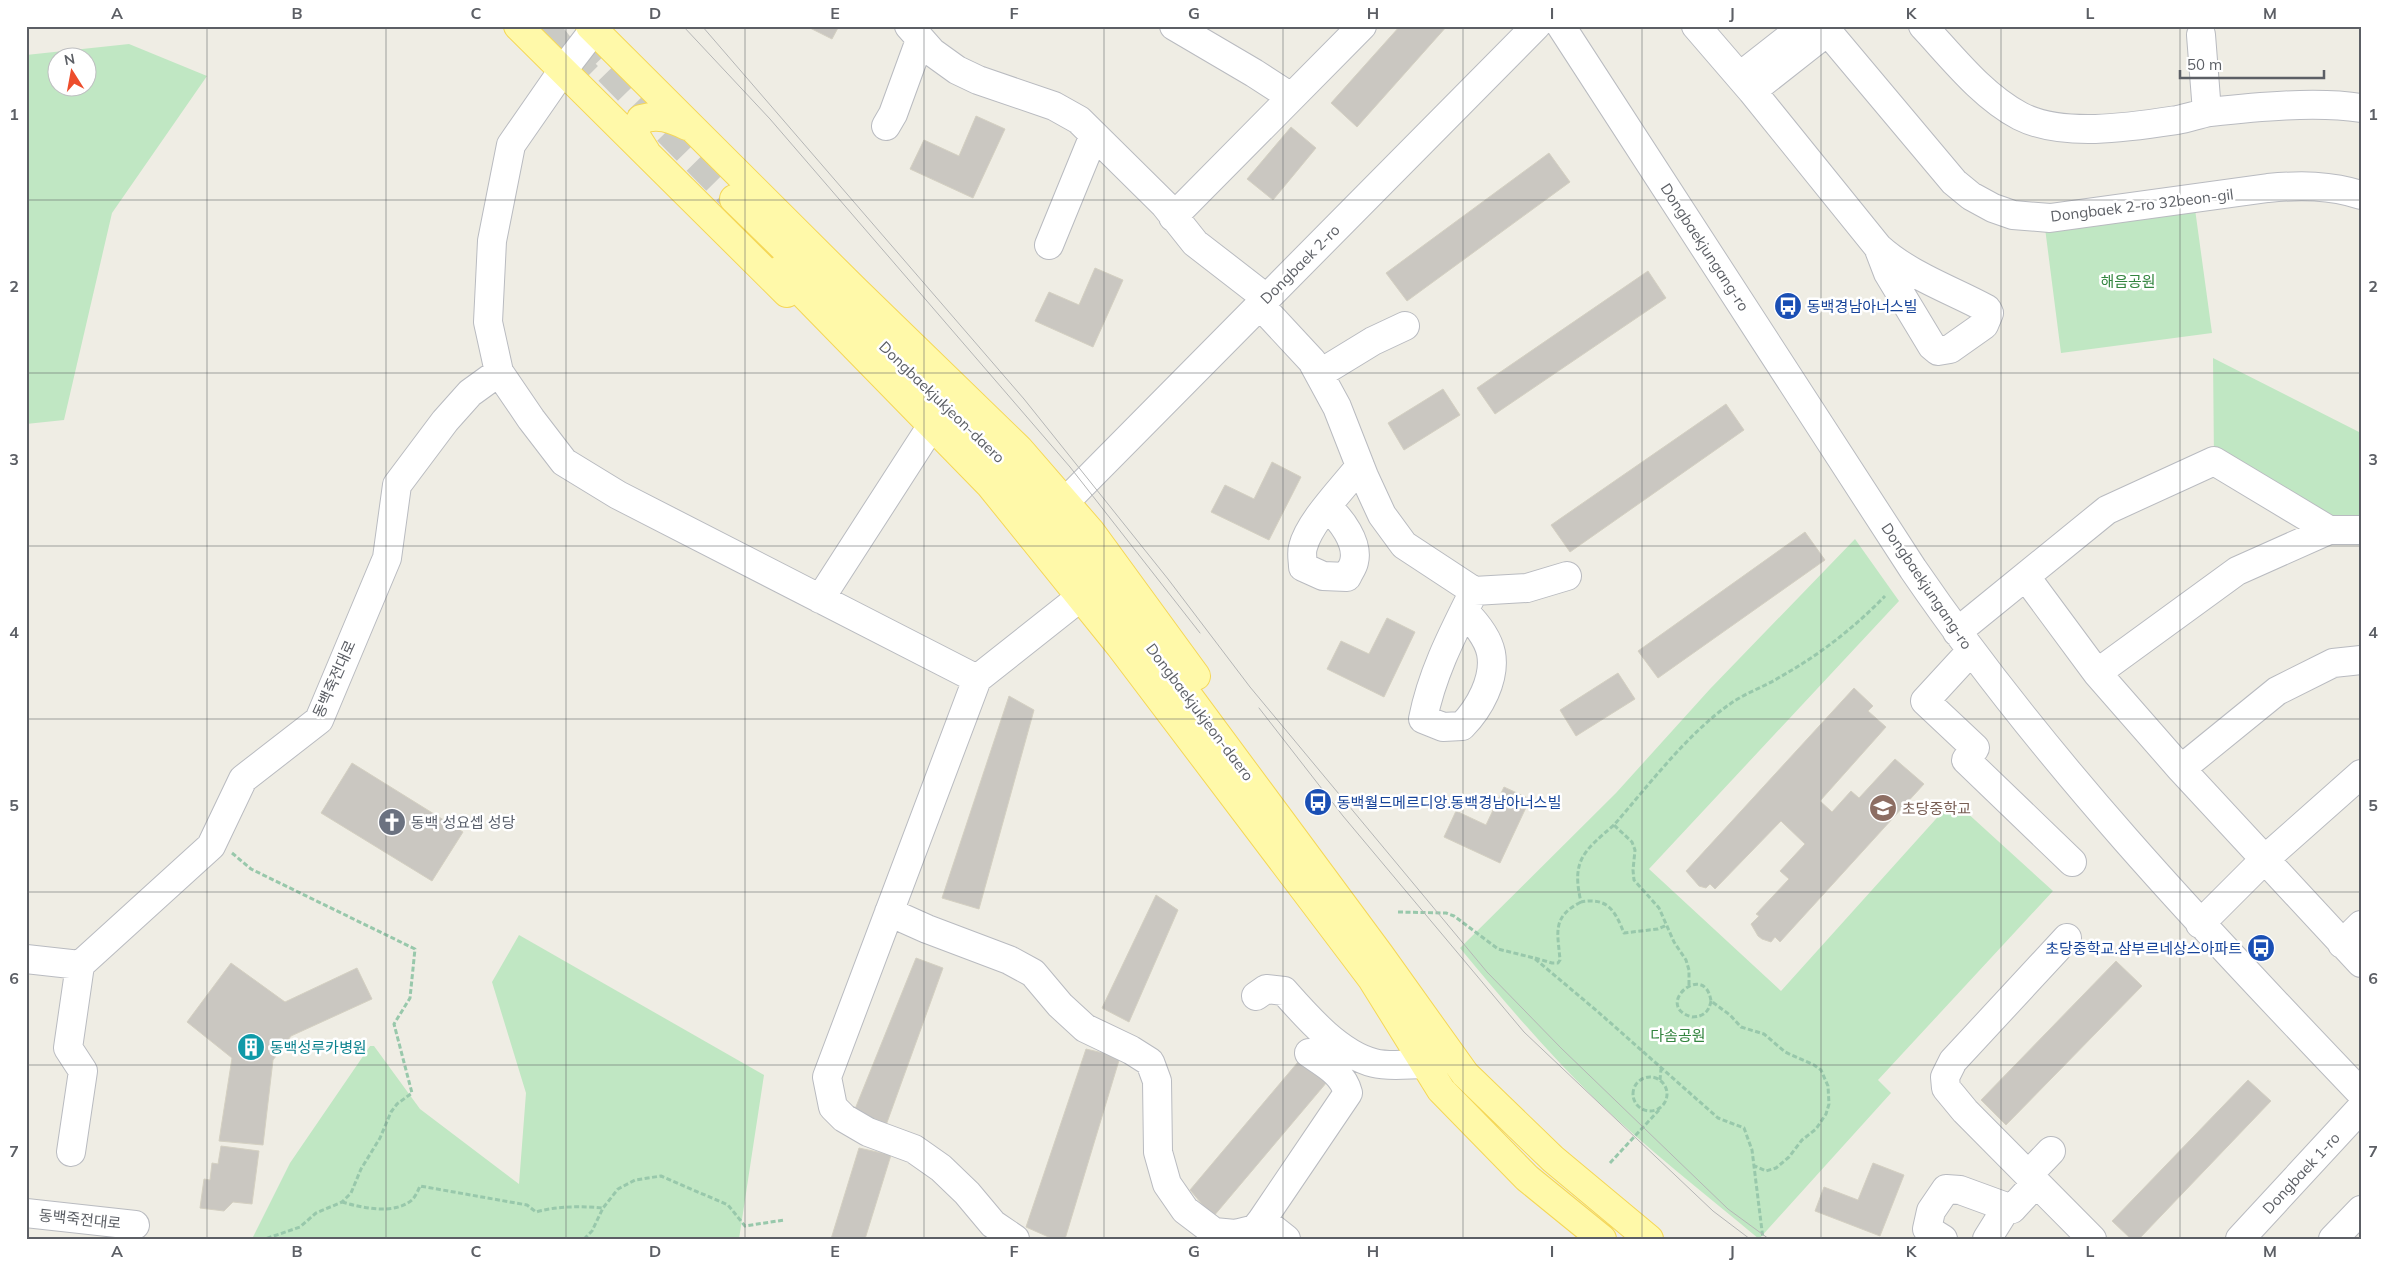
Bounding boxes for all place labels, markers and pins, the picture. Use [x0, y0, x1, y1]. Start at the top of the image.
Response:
bus stop icon: 동백경남아너스빌 [1773, 291, 1803, 321]
place label: 동백경남아너스빌 [1807, 297, 1917, 316]
bus stop icon: 동백월드메르디앙.동백경남아너스빌 [1303, 787, 1333, 817]
place label: 동백월드메르디앙.동백경남아너스빌 [1337, 793, 1561, 812]
school or university icon: 초당중학교 [1868, 793, 1898, 823]
place label: 초당중학교 [1902, 799, 1971, 818]
church icon: 동백 성요셉 성당 [377, 807, 407, 837]
place label: 동백 성요셉 성당 [411, 813, 516, 832]
bus stop icon: 초당중학교.삼부르네상스아파트 [2246, 933, 2276, 963]
place label: 초당중학교.삼부르네상스아파트 [2045, 939, 2242, 958]
building icon: 동백성루카병원 [236, 1032, 266, 1062]
place label: 동백성루카병원 [270, 1038, 367, 1057]

